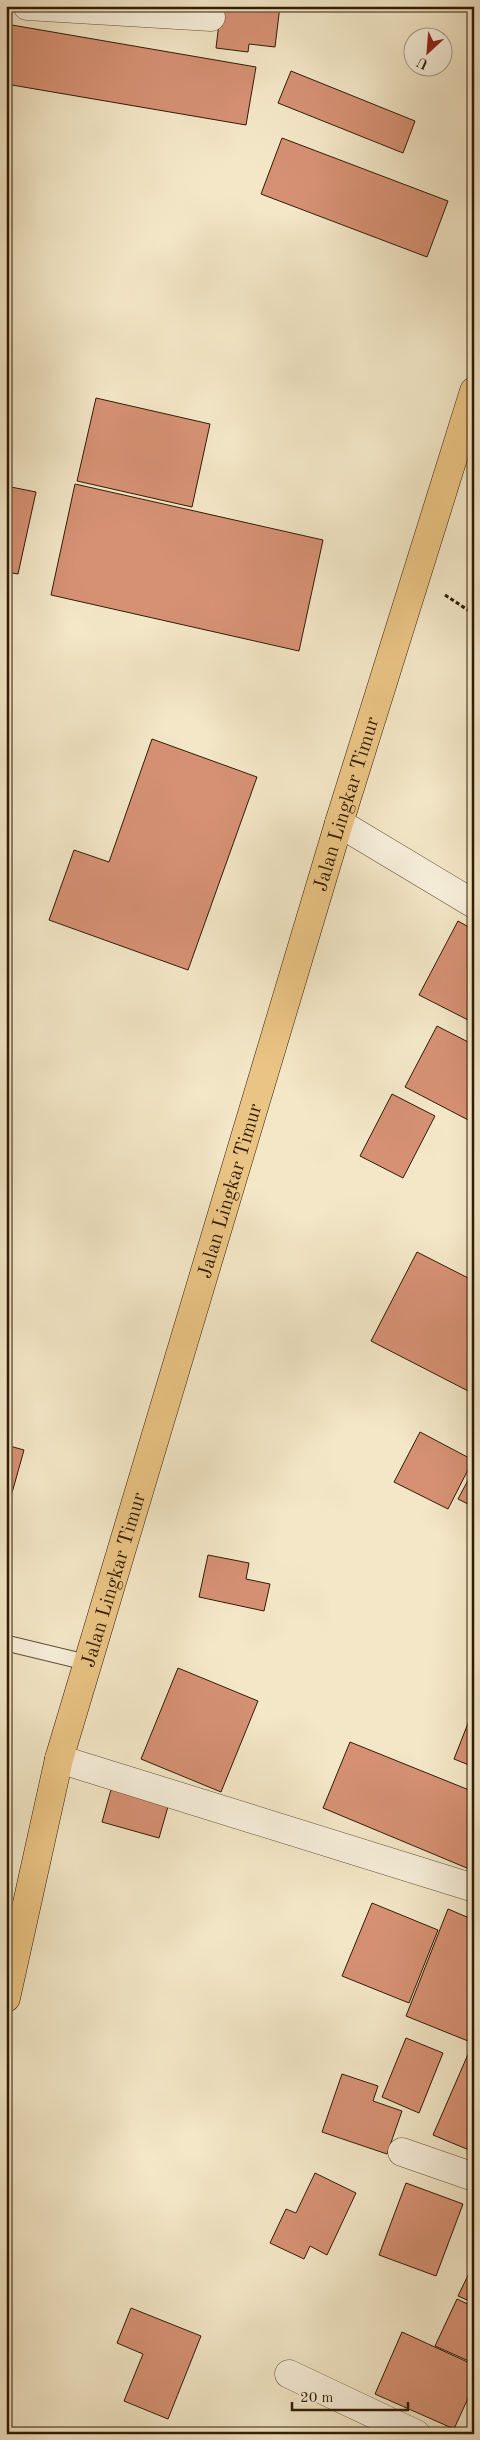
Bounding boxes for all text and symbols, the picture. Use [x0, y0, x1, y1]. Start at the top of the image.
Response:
north arrow [402, 28, 452, 78]
text: U [415, 54, 431, 72]
street label: Jalan Lingkar Timur [311, 715, 384, 894]
street label: Jalan Lingkar Timur [195, 1101, 267, 1281]
street label: Jalan Lingkar Timur [79, 1490, 150, 1670]
scale bar [292, 2380, 409, 2412]
text: 20 m [300, 2391, 334, 2406]

